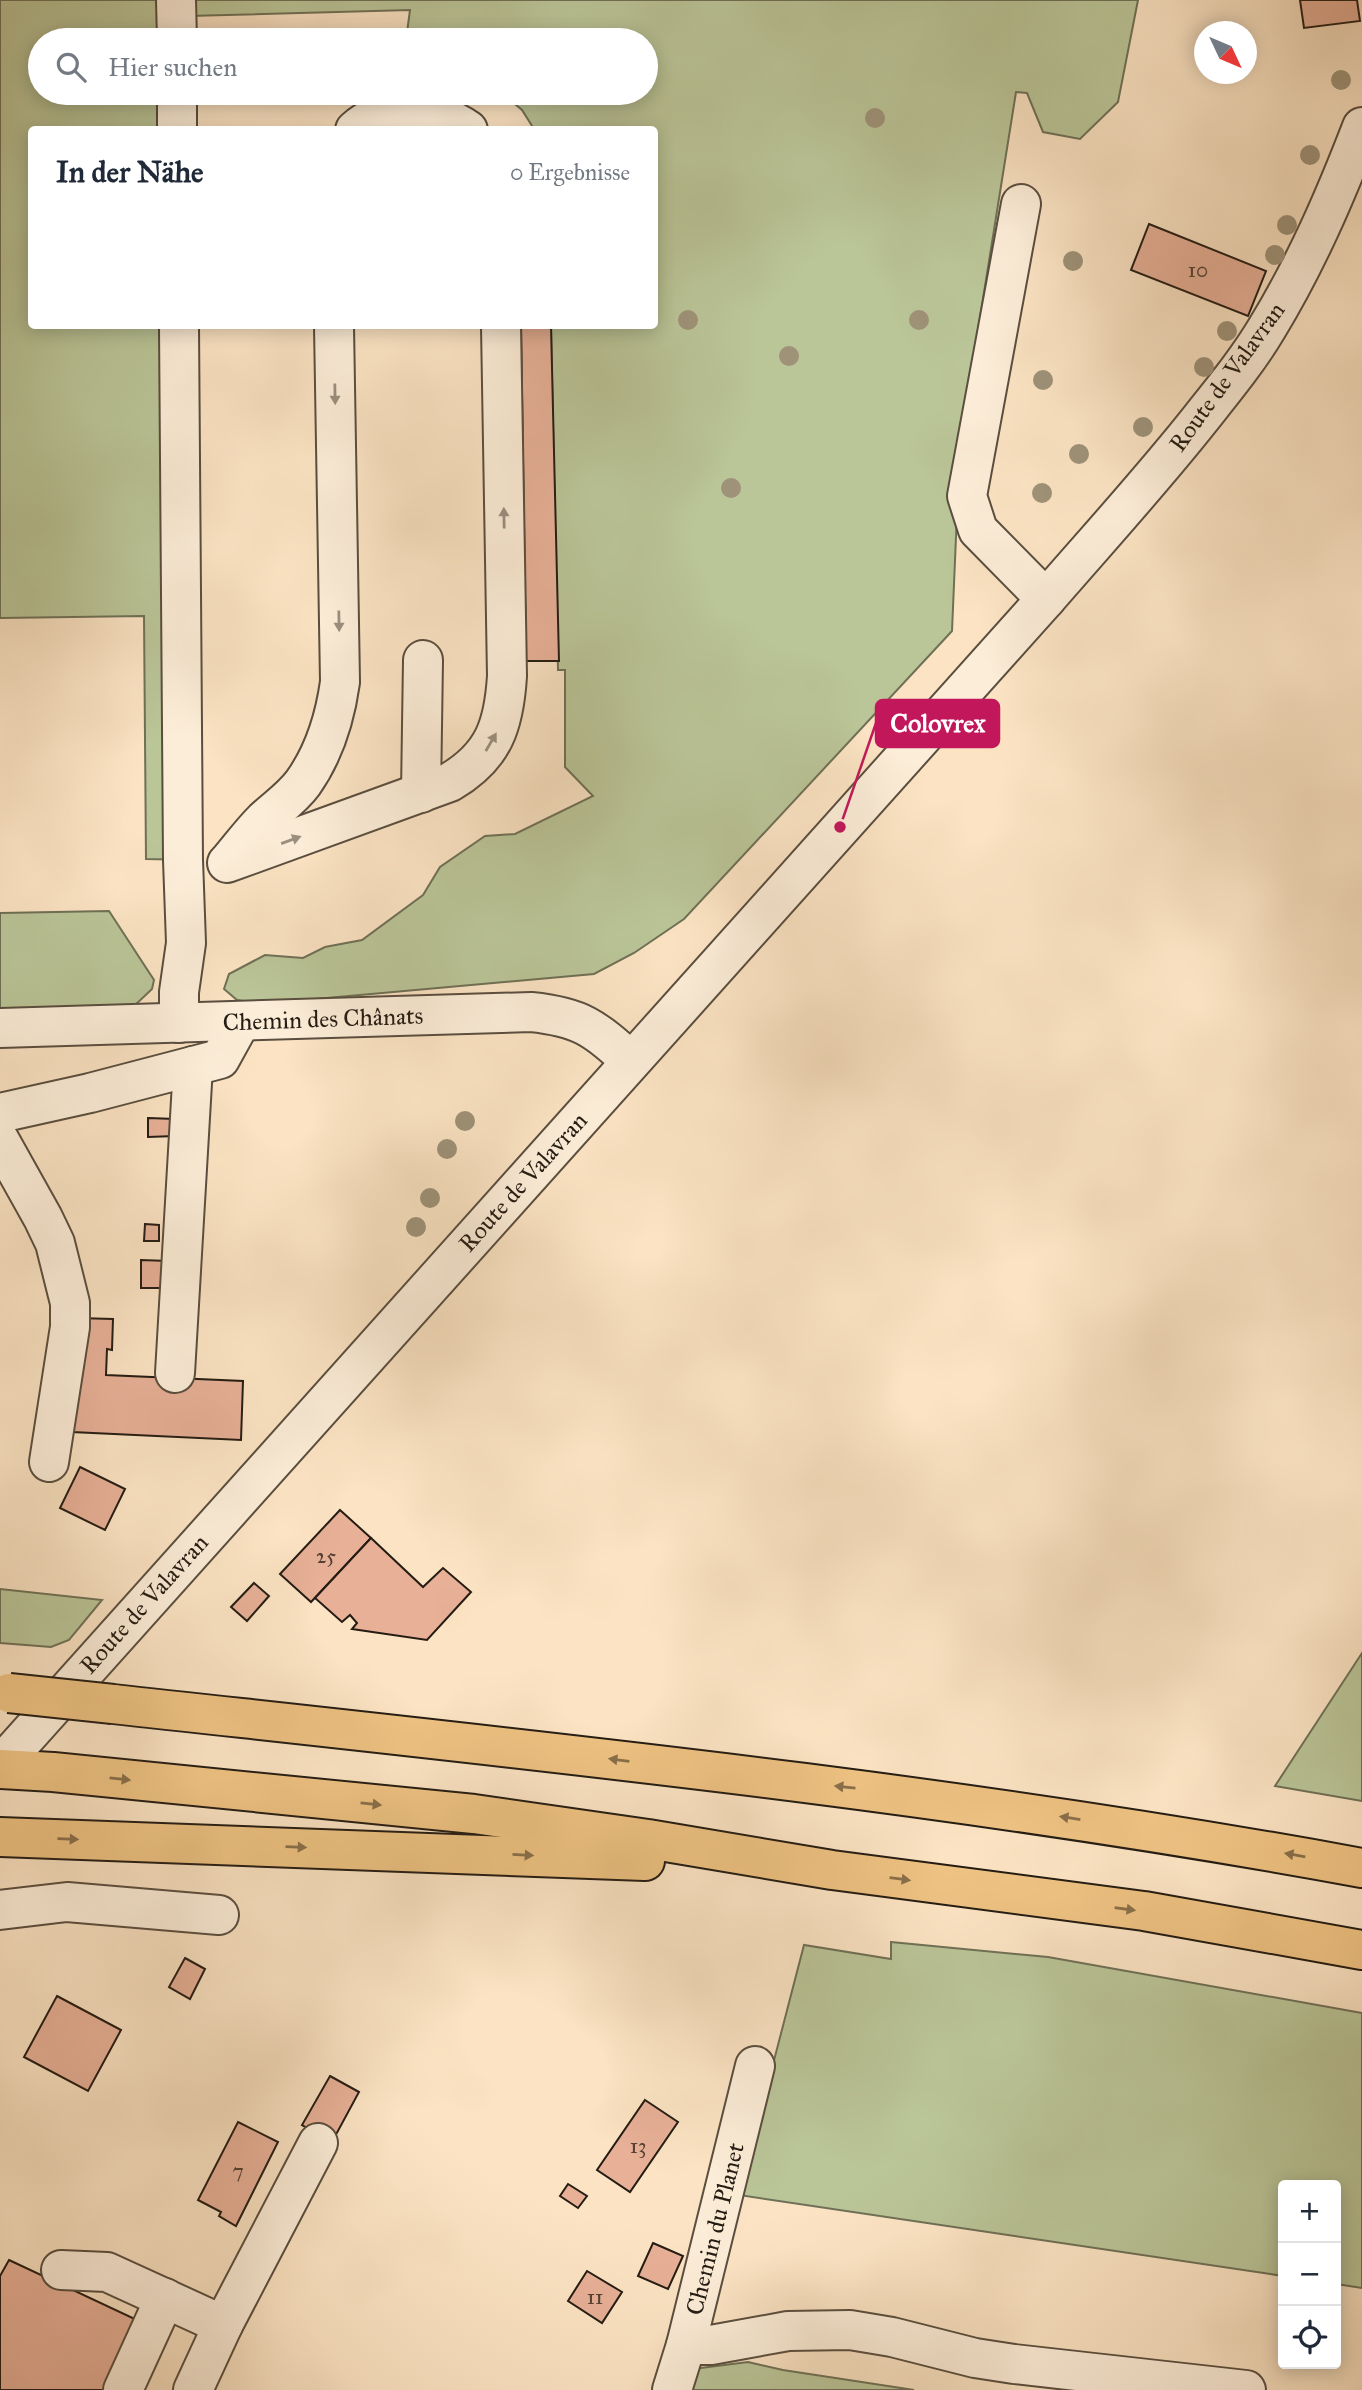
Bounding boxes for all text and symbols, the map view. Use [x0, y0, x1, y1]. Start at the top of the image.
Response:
north arrow [1194, 21, 1257, 84]
search box [28, 28, 658, 105]
icon: search [52, 48, 90, 86]
text: Hier suchen [108, 51, 237, 83]
text: In der Nähe [56, 154, 204, 190]
text: 0 Ergebnisse [510, 158, 630, 186]
house number: 10 [1188, 257, 1208, 283]
street label: Route de Valavran [1163, 296, 1291, 458]
one-way arrow [329, 383, 341, 405]
one-way arrow [498, 506, 510, 528]
one-way arrow [333, 610, 344, 632]
callout: Colovrex [876, 700, 999, 747]
text: Colovrex [890, 707, 986, 739]
one-way arrow [485, 733, 497, 752]
one-way arrow [281, 834, 302, 845]
street label: Chemin des Chânats [222, 1001, 424, 1037]
street label: Route de Valavran [452, 1106, 594, 1258]
street label: Route de Valavran [73, 1528, 215, 1680]
house number: 25 [316, 1543, 336, 1569]
one-way arrow [608, 1755, 630, 1766]
one-way arrow [110, 1773, 132, 1784]
one-way arrow [834, 1781, 856, 1792]
one-way arrow [360, 1798, 382, 1809]
one-way arrow [1059, 1812, 1081, 1823]
one-way arrow [57, 1833, 79, 1844]
one-way arrow [285, 1841, 307, 1852]
one-way arrow [512, 1850, 534, 1861]
one-way arrow [1284, 1850, 1306, 1861]
one-way arrow [889, 1873, 911, 1884]
one-way arrow [1115, 1903, 1137, 1914]
house number: 13 [630, 2133, 646, 2159]
street label: Chemin du Planet [679, 2139, 751, 2318]
house number: 7 [232, 2158, 244, 2184]
map controls [1278, 2180, 1341, 2369]
button: + [1278, 2180, 1341, 2243]
button: − [1278, 2243, 1341, 2306]
house number: 11 [587, 2284, 603, 2310]
button: locate [1278, 2306, 1341, 2369]

